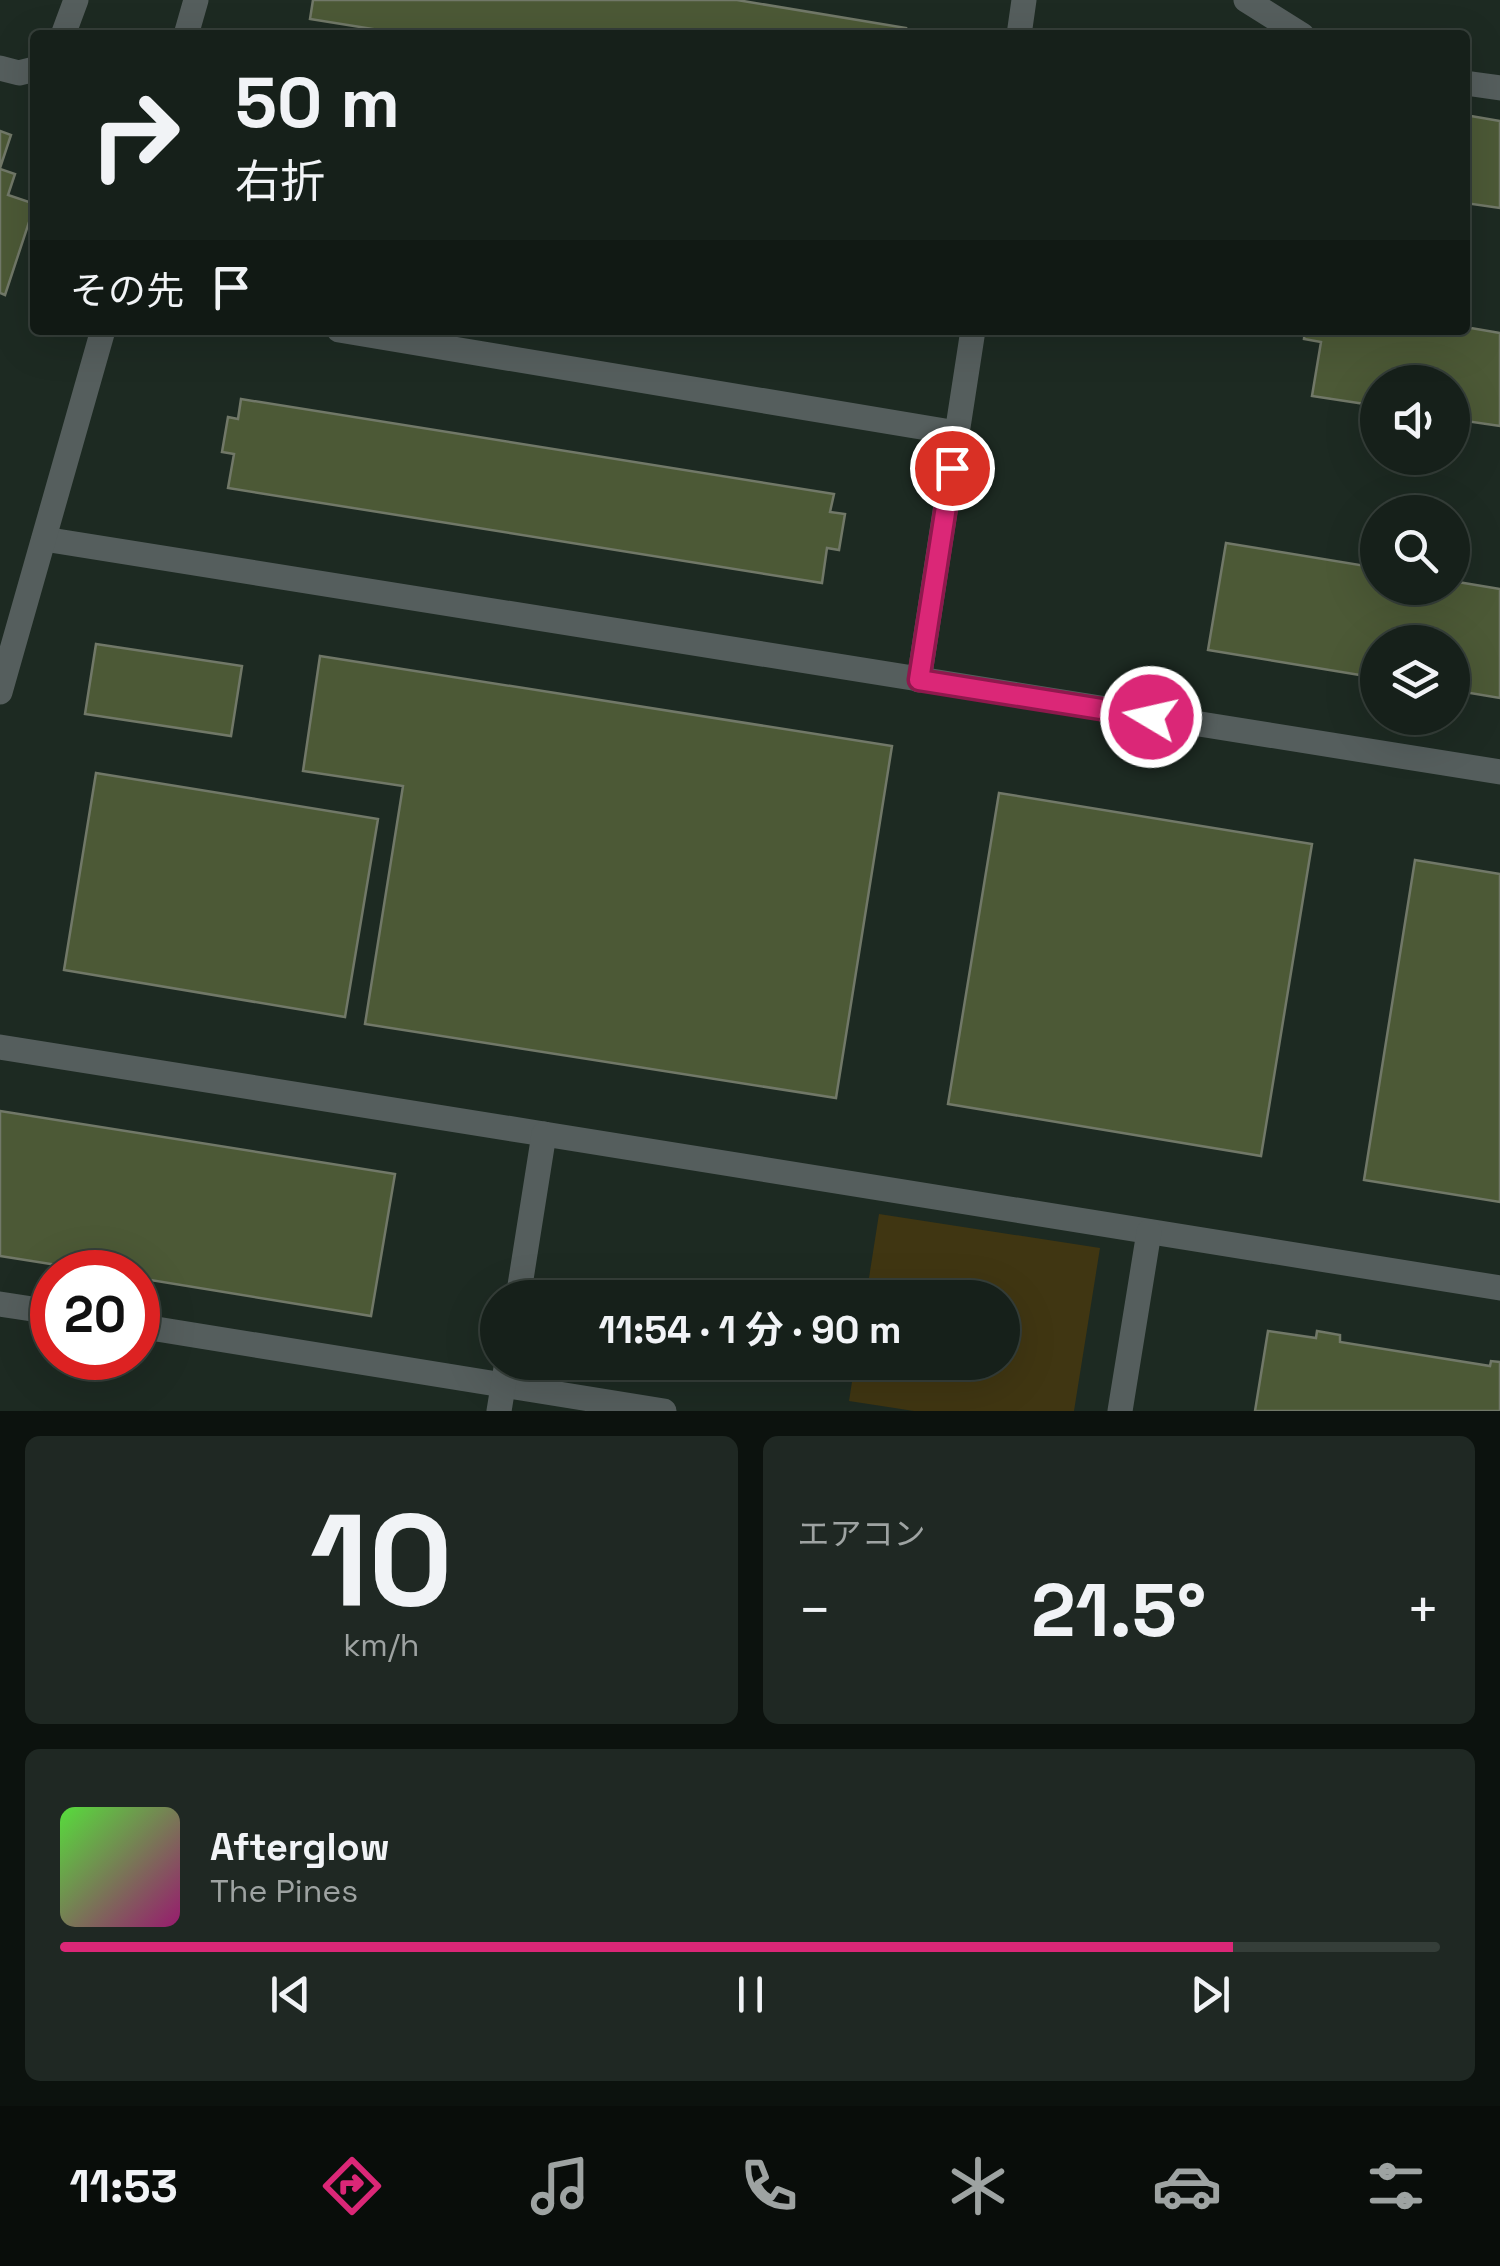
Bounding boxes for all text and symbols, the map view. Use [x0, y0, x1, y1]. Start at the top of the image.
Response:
text: 50 m [235, 58, 400, 147]
icon: right [70, 70, 200, 200]
text: 右折 [235, 153, 325, 210]
icon: arrive [204, 260, 259, 315]
text: その先 [70, 267, 184, 315]
map controls [1360, 365, 1470, 735]
button: sound [1360, 365, 1470, 475]
pin [910, 426, 995, 511]
icon: arrive [925, 441, 980, 496]
button: search [1360, 495, 1470, 605]
button: layers [1360, 625, 1470, 735]
position arrow [1099, 665, 1203, 769]
speed limit sign: 20 [30, 1250, 160, 1380]
text: 11:54 · 1 分 · 90 m [599, 1306, 901, 1354]
text: 10 [310, 1477, 453, 1643]
text: エアコン [798, 1514, 926, 1554]
text: 21.5° [1031, 1562, 1206, 1658]
text: − [798, 1575, 832, 1645]
text: + [1406, 1575, 1440, 1645]
text: km/h [343, 1625, 419, 1665]
text: Afterglow [210, 1823, 390, 1871]
text: The Pines [210, 1871, 358, 1911]
icon: previous [263, 1967, 318, 2022]
icon: pause [723, 1967, 778, 2022]
icon: next [1183, 1967, 1238, 2022]
icon: directions [317, 2151, 387, 2221]
icon: music [525, 2151, 595, 2221]
icon: phone [734, 2151, 804, 2221]
icon: climate [943, 2151, 1013, 2221]
icon: car [1152, 2151, 1222, 2221]
icon: filters [1361, 2151, 1431, 2221]
text: 11:53 [69, 2158, 178, 2215]

